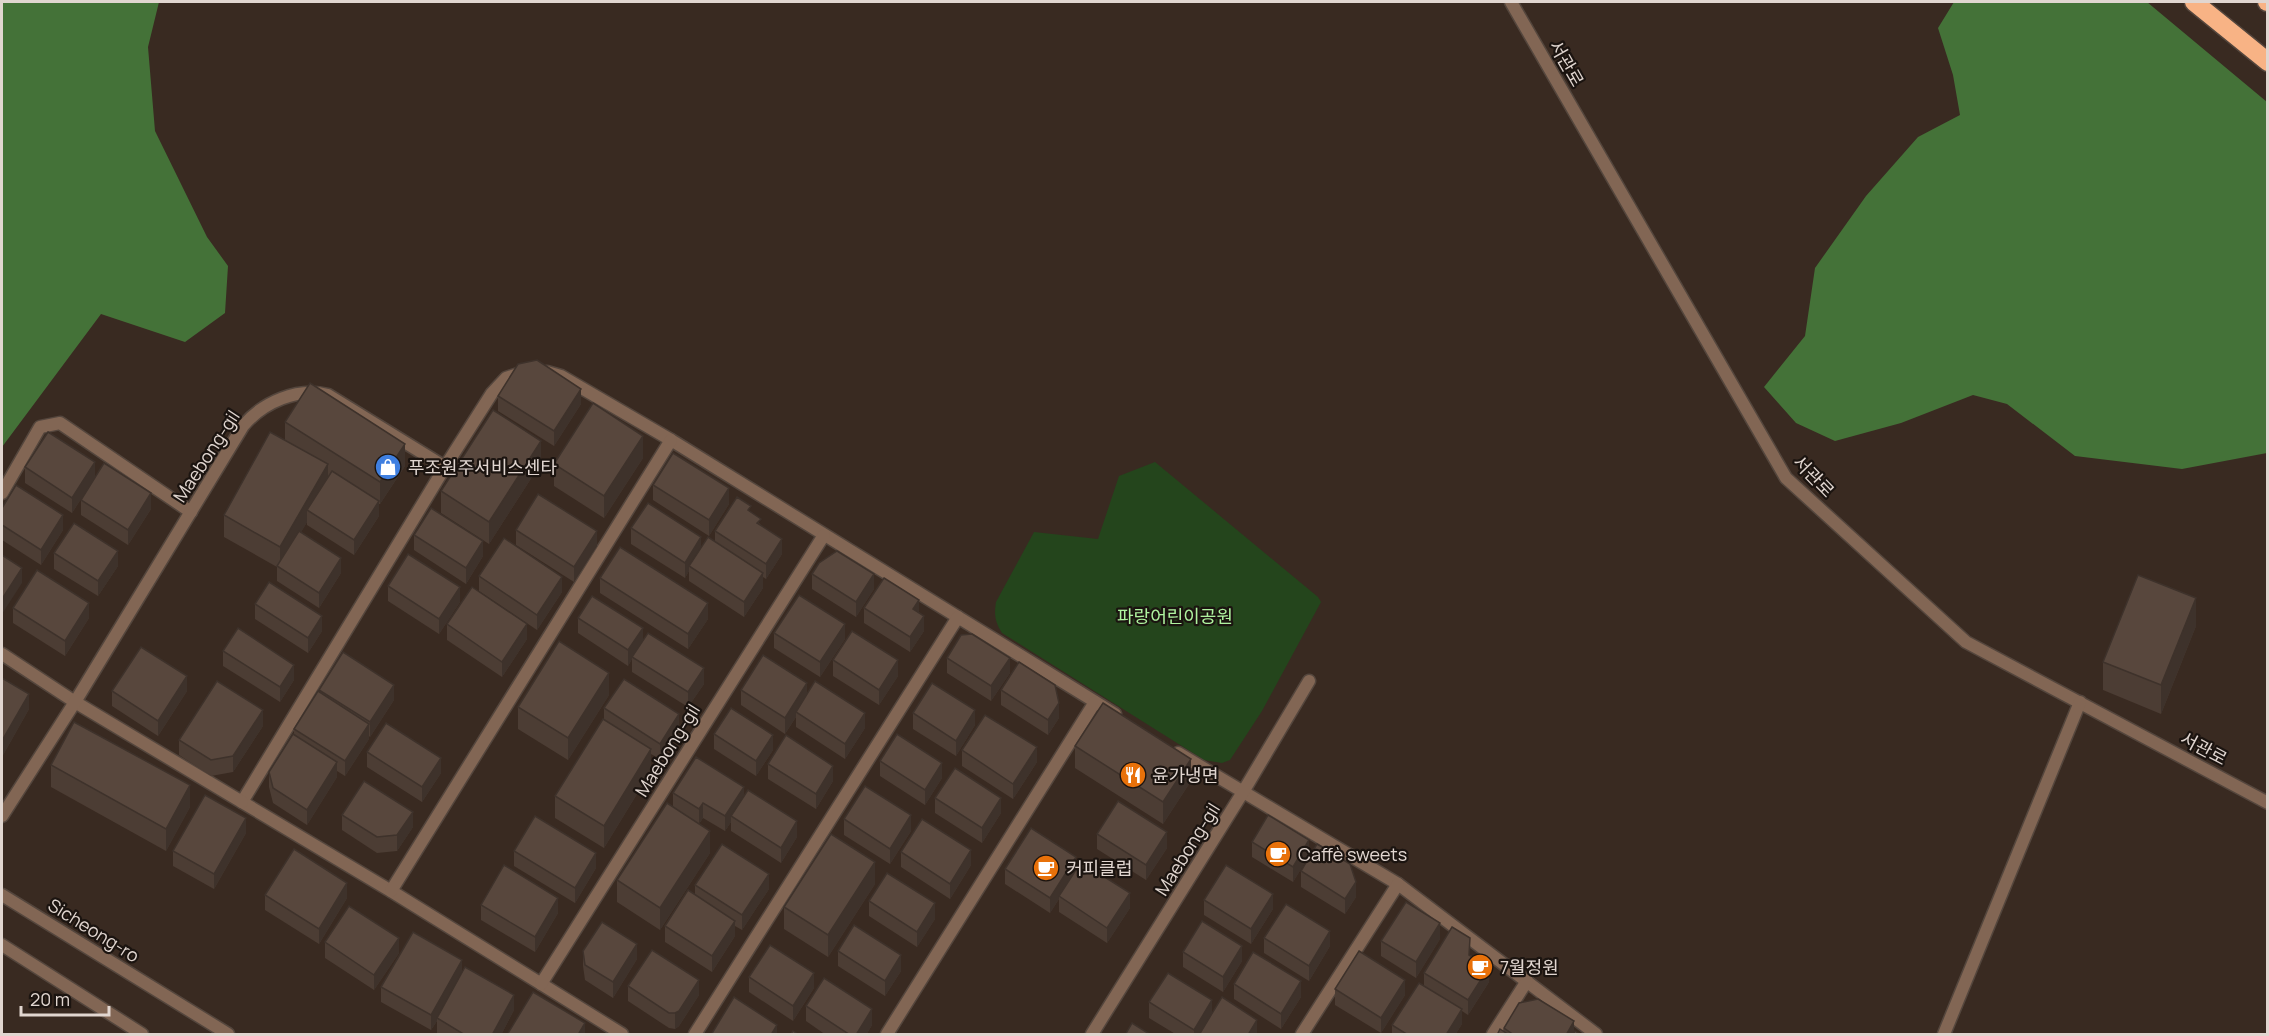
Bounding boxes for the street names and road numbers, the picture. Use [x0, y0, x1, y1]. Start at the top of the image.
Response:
street label: 서관로 [1544, 35, 1590, 91]
street label: Maebong-gil [167, 405, 245, 507]
street label: 서관로 [1788, 450, 1840, 502]
street label: Maebong-gil [629, 699, 705, 801]
street label: 서관로 [2176, 726, 2232, 770]
street label: Maebong-gil [1149, 798, 1225, 900]
street label: Sicheong-ro [44, 893, 144, 967]

